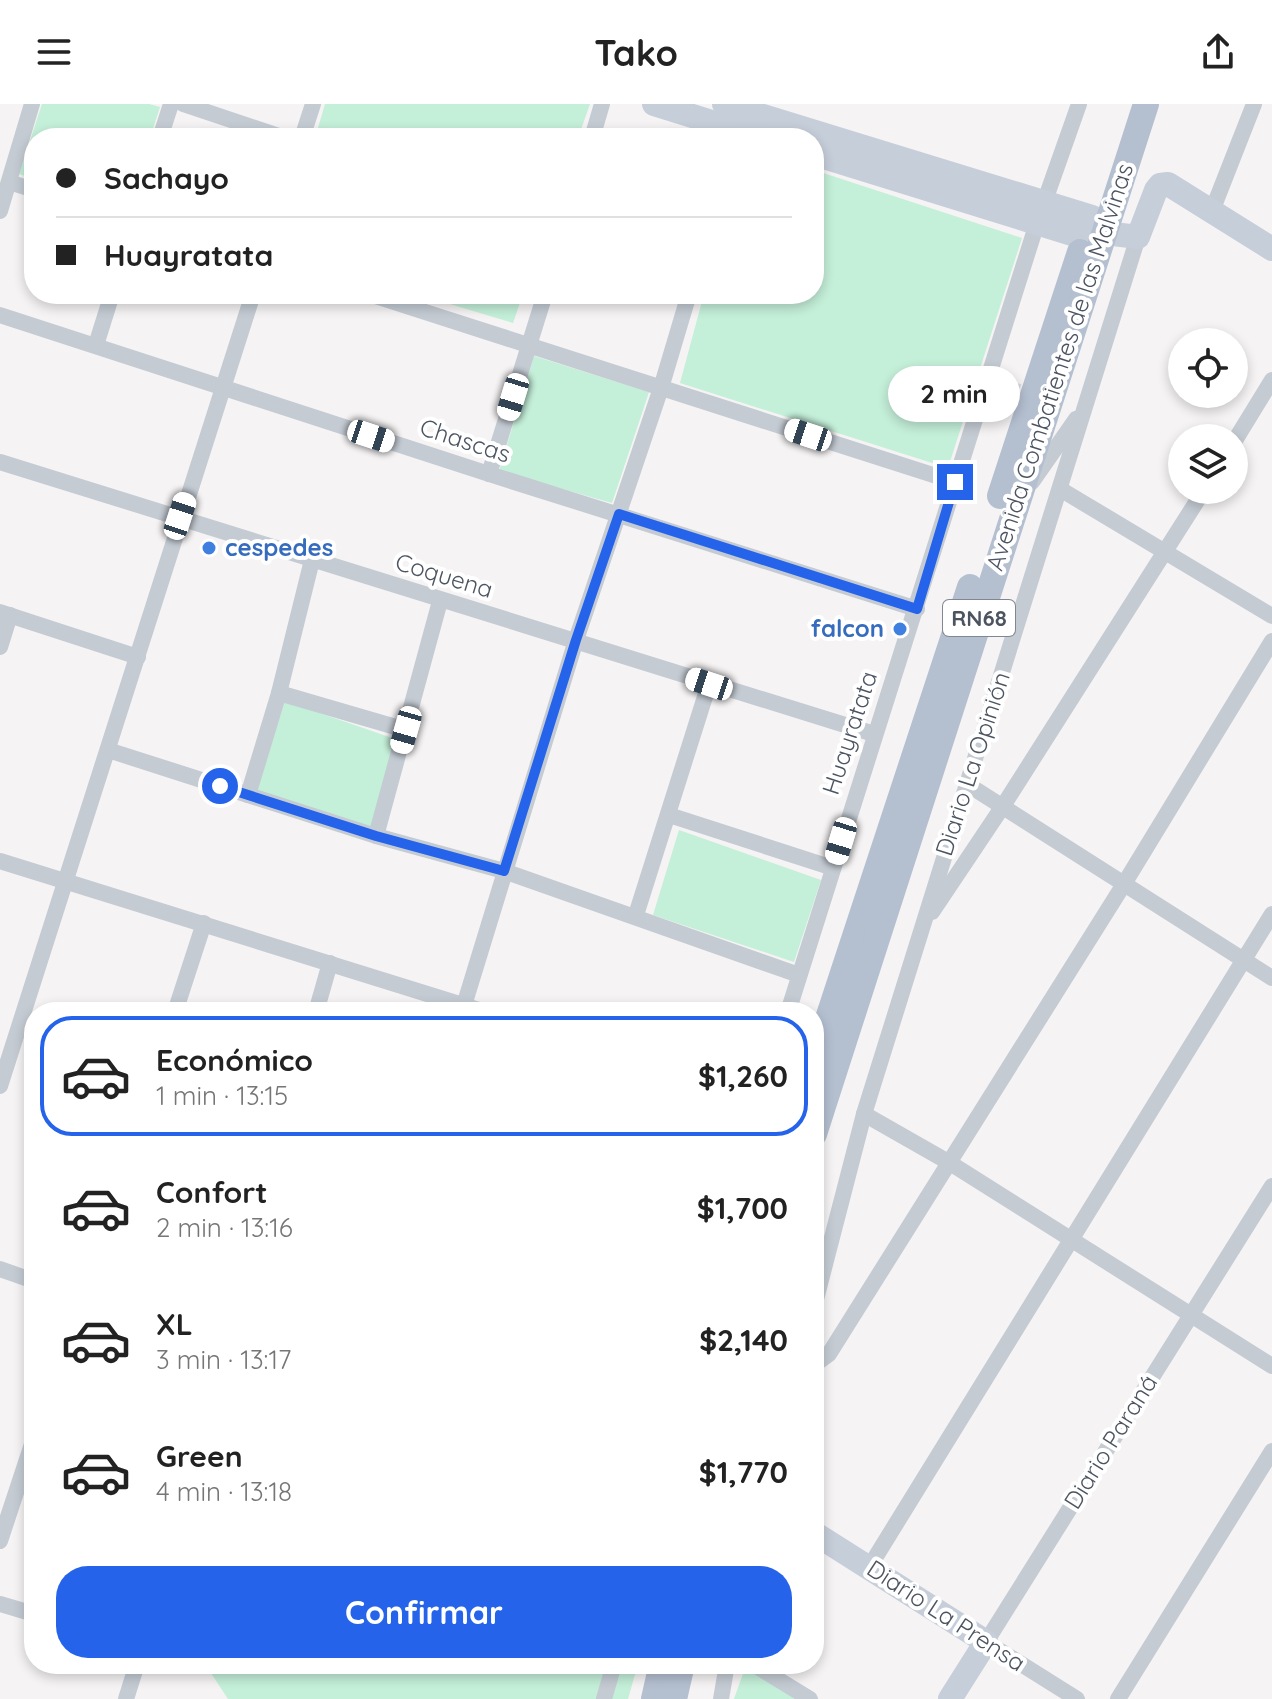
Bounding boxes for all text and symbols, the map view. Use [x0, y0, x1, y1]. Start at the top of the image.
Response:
icon: menu [32, 30, 76, 74]
text: Tako [594, 30, 678, 75]
icon: share [1196, 30, 1240, 74]
text: Sachayo [104, 159, 229, 197]
street label: Avenida Combatientes de las Malvinas [979, 159, 1139, 574]
text: Huayratata [104, 236, 273, 274]
map controls [1168, 328, 1248, 504]
button: locate [1168, 328, 1248, 408]
callout: 2 min [889, 366, 1021, 422]
car [495, 371, 531, 423]
text: 2 min [920, 377, 988, 410]
street label: Chascas [416, 411, 514, 469]
car [781, 416, 835, 454]
car [344, 417, 398, 455]
button: layers [1168, 424, 1248, 504]
route end [937, 464, 973, 500]
car [161, 489, 199, 543]
place label: cespedes [225, 532, 333, 562]
marker: cespedes [200, 539, 218, 557]
street label: Coquena [392, 546, 497, 604]
road number: RN68 [943, 600, 1015, 636]
place label: falcon [810, 613, 884, 643]
marker: falcon [891, 620, 909, 638]
car [682, 665, 736, 703]
street label: Huayratata [815, 667, 883, 798]
street label: Diario La Opinión [928, 668, 1016, 859]
car [388, 704, 424, 756]
route start [202, 768, 238, 804]
car [823, 815, 859, 867]
icon: car [60, 1040, 132, 1112]
text: Económico [156, 1041, 313, 1079]
text: $1,260 [698, 1057, 788, 1095]
text: 1 min · 13:15 [156, 1079, 288, 1112]
icon: car [60, 1172, 132, 1244]
text: Confort [156, 1173, 268, 1211]
text: $1,700 [697, 1189, 788, 1227]
text: 2 min · 13:16 [156, 1211, 293, 1244]
icon: car [60, 1304, 132, 1376]
text: XL [156, 1305, 193, 1343]
text: $2,140 [699, 1321, 788, 1359]
text: 3 min · 13:17 [156, 1343, 291, 1376]
street label: Diario Paraná [1057, 1369, 1163, 1514]
icon: car [60, 1436, 132, 1508]
text: Green [156, 1437, 243, 1475]
text: $1,770 [699, 1453, 788, 1491]
text: 4 min · 13:18 [156, 1475, 292, 1508]
street label: Diario La Prensa [862, 1553, 1031, 1677]
button: Confirmar [56, 1566, 792, 1658]

